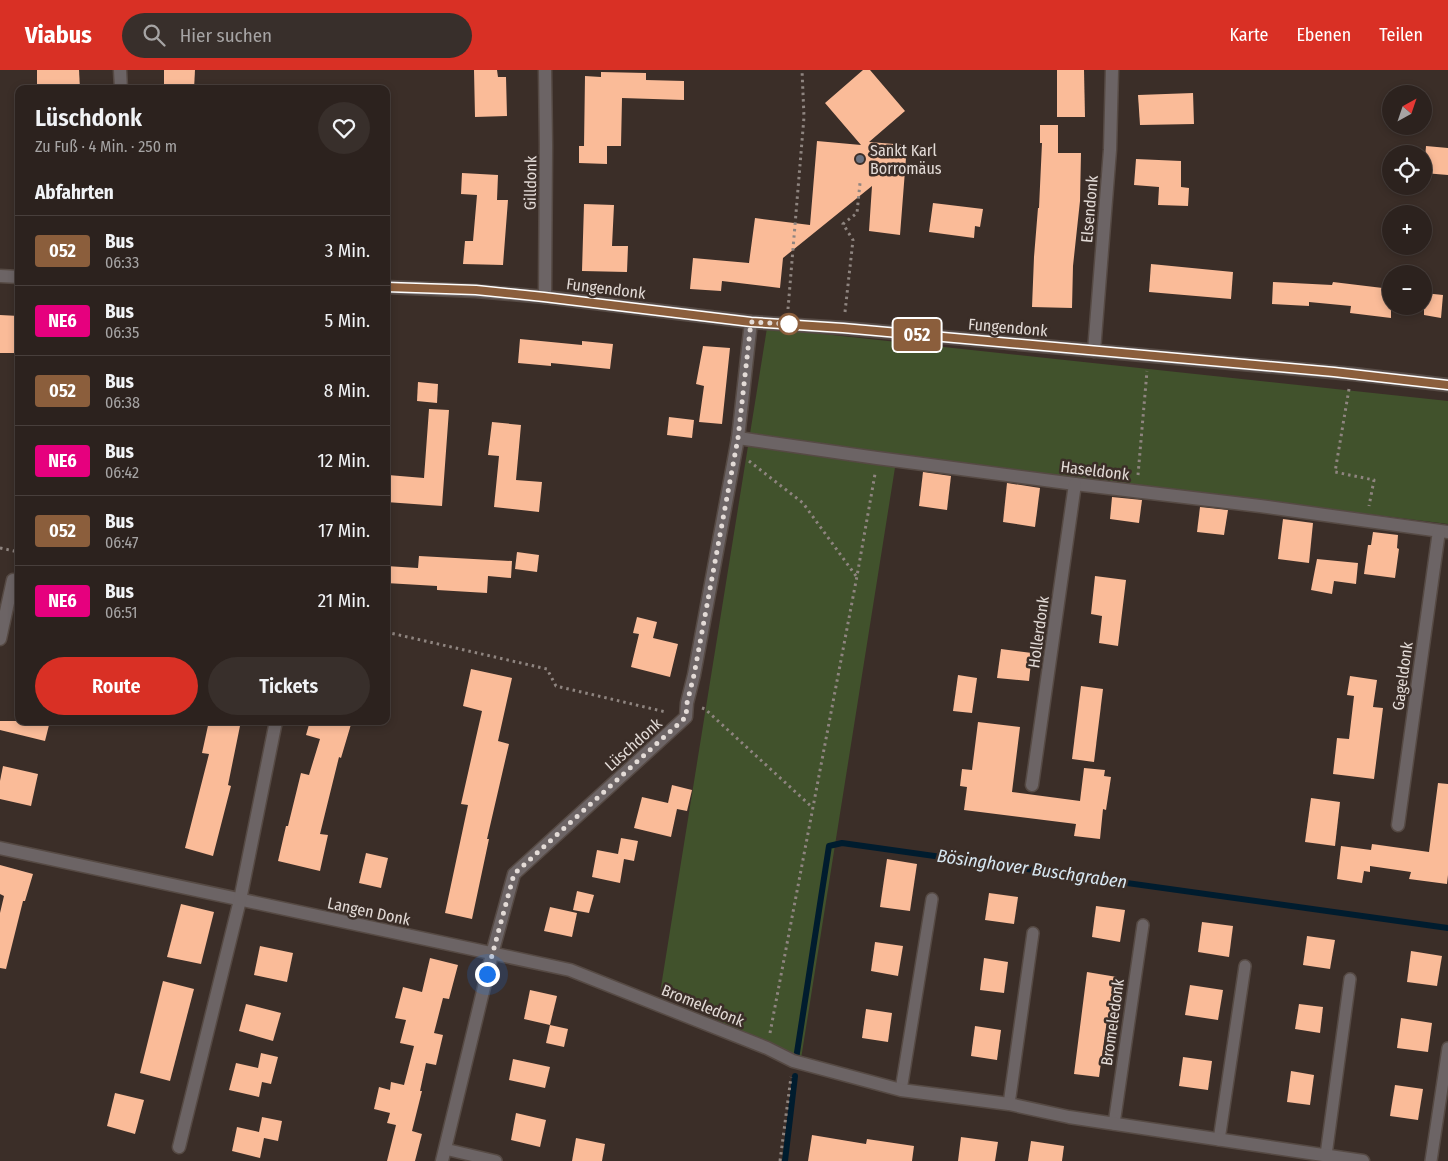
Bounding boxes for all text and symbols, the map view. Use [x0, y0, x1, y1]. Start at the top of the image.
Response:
search box [122, 13, 472, 58]
text: Viabus [25, 21, 92, 49]
icon: search [140, 21, 168, 49]
text: Hier suchen [180, 24, 272, 47]
text: Karte [1229, 24, 1268, 46]
text: Ebenen [1296, 24, 1351, 46]
text: Teilen [1379, 24, 1423, 46]
north arrow [1382, 85, 1432, 135]
map controls [1382, 85, 1432, 315]
button: heart [318, 102, 370, 154]
text: Lüschdonk [35, 104, 142, 132]
text: Zu Fuß · 4 Min. · 250 m [35, 137, 177, 156]
place label: Sankt Karl Borromäus [870, 141, 942, 178]
button: locate [1382, 145, 1432, 195]
marker: Sankt Karl Borromäus [854, 153, 866, 165]
street label: Gilldonk [521, 155, 540, 210]
street label: Elsendonk [1077, 174, 1102, 244]
text: Abfahrten [35, 181, 114, 204]
button: + [1382, 205, 1432, 255]
text: Bus [105, 230, 134, 253]
text: 3 Min. [325, 239, 370, 262]
text: 052 [49, 240, 76, 262]
text: 06:33 [105, 253, 139, 272]
button: − [1382, 265, 1432, 315]
street label: Fungendonk [565, 274, 647, 303]
text: Bus [105, 300, 134, 323]
text: 5 Min. [324, 309, 370, 332]
text: NE6 [48, 310, 77, 332]
unlabelled marker [778, 313, 800, 335]
street label: Fungendonk [967, 315, 1049, 340]
line badge: 052 [888, 319, 946, 351]
text: 06:35 [105, 323, 139, 342]
text: 052 [904, 324, 930, 346]
text: Bus [105, 370, 134, 393]
text: 8 Min. [324, 379, 370, 402]
text: 052 [49, 380, 76, 402]
text: 06:38 [105, 393, 140, 412]
text: Bus [105, 440, 134, 463]
text: 12 Min. [317, 449, 370, 472]
text: NE6 [48, 450, 77, 472]
street label: Haseldonk [1059, 457, 1131, 484]
text: 06:42 [105, 463, 139, 482]
text: Bus [105, 510, 134, 533]
text: 17 Min. [318, 519, 370, 542]
text: 052 [49, 520, 76, 542]
text: 06:47 [105, 533, 139, 552]
text: Bus [105, 580, 134, 603]
text: 21 Min. [318, 589, 370, 612]
text: NE6 [48, 590, 77, 612]
street label: Hollerdonk [1024, 594, 1053, 669]
text: 06:51 [105, 603, 138, 622]
street label: Gageldonk [1388, 640, 1417, 712]
button: Route [35, 657, 198, 715]
button: Tickets [208, 657, 370, 715]
street label: Lüschdonk [601, 713, 666, 775]
water label: Bösinghover Buschgraben [936, 845, 1128, 893]
street label: Langen Donk [326, 893, 413, 930]
your location [475, 962, 500, 987]
street label: Bromeledonk [1097, 977, 1128, 1067]
street label: Bromeledonk [659, 980, 747, 1031]

